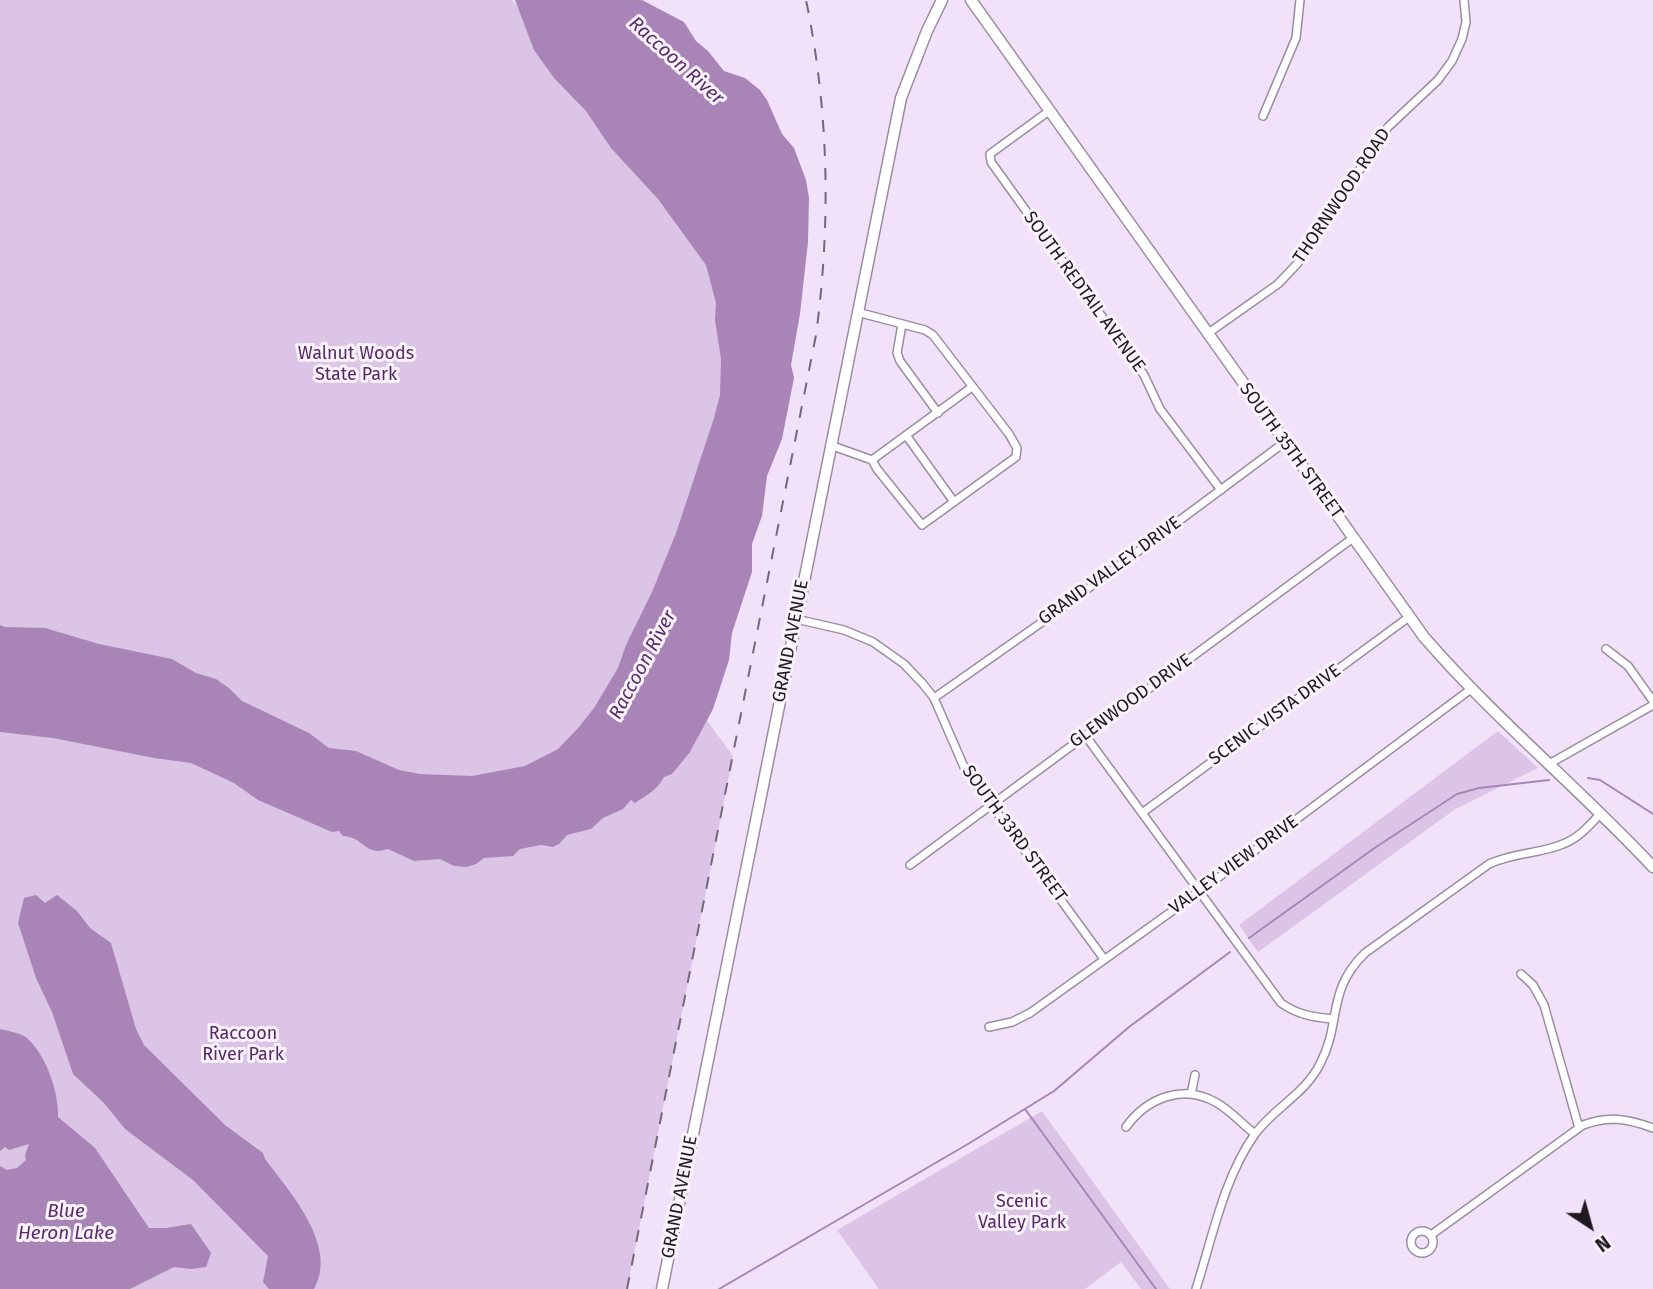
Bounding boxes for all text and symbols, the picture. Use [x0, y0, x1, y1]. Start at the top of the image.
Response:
water label: Raccoon River [624, 12, 728, 110]
street label: THORNWOOD ROAD [1289, 124, 1395, 268]
street label: SOUTH REDTAIL AVENUE [1018, 207, 1150, 377]
park label: Walnut Woods State Park [298, 343, 414, 386]
street label: SOUTH 35TH STREET [1235, 379, 1347, 523]
street label: GRAND VALLEY DRIVE [1035, 512, 1185, 630]
street label: GRAND AVENUE [768, 578, 814, 704]
water label: Raccoon River [605, 607, 681, 723]
street label: GLENWOOD DRIVE [1066, 649, 1196, 753]
street label: SCENIC VISTA DRIVE [1205, 660, 1345, 770]
street label: SOUTH 33RD STREET [957, 761, 1071, 907]
street label: VALLEY VIEW DRIVE [1165, 811, 1303, 919]
park label: Raccoon River Park [202, 1023, 284, 1066]
street label: GRAND AVENUE [657, 1134, 703, 1260]
park label: Scenic Valley Park [978, 1191, 1066, 1234]
north arrow [1555, 1191, 1625, 1261]
water label: Blue Heron Lake [18, 1201, 114, 1245]
text: N [1591, 1230, 1615, 1256]

